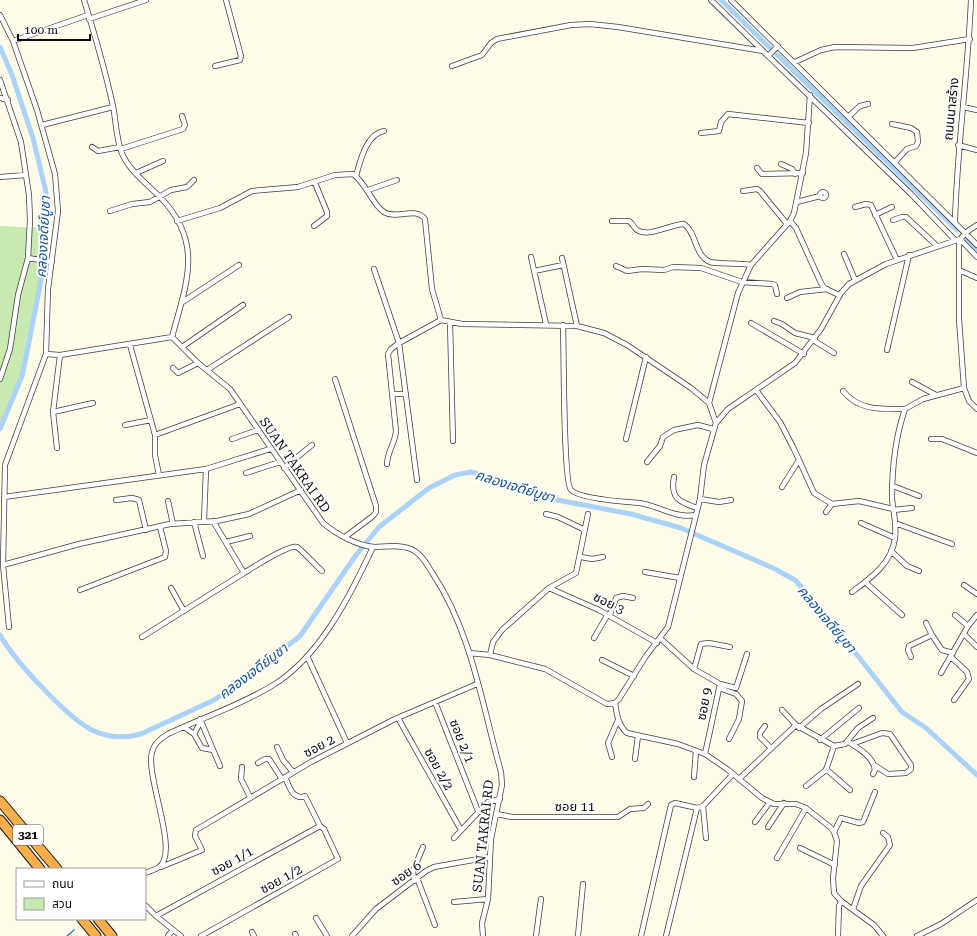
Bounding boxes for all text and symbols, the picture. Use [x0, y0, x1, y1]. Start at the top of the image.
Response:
scale bar [18, 16, 90, 42]
text: 100 m [24, 23, 58, 37]
street label: ถนนนาสร้าง [940, 77, 962, 141]
water label: คลองเจดีย์บูชา [33, 194, 54, 278]
street label: SUAN TAKRAI RD [256, 414, 334, 516]
water label: คลองเจดีย์บูชา [473, 466, 558, 507]
water label: คลองเจดีย์บูชา [794, 582, 860, 657]
street label: ซอย 3 [591, 589, 627, 617]
water label: คลองเจดีย์บูชา [215, 639, 292, 703]
street label: ซอย 9 [693, 686, 715, 722]
street label: ซอย 2/1 [446, 717, 478, 765]
street label: ซอย 2 [301, 732, 337, 760]
street label: ซอย 2/2 [421, 745, 457, 793]
street label: SUAN TAKRAI RD [470, 779, 496, 893]
street label: ซอย 11 [555, 799, 595, 814]
road number: 321 [13, 825, 43, 845]
street label: ซอย 1/1 [208, 843, 256, 879]
street label: ซอย 6 [388, 857, 424, 889]
street label: ซอย 1/2 [257, 861, 305, 897]
legend [16, 868, 146, 920]
text: ถนน [52, 877, 74, 891]
text: สวน [52, 897, 72, 911]

